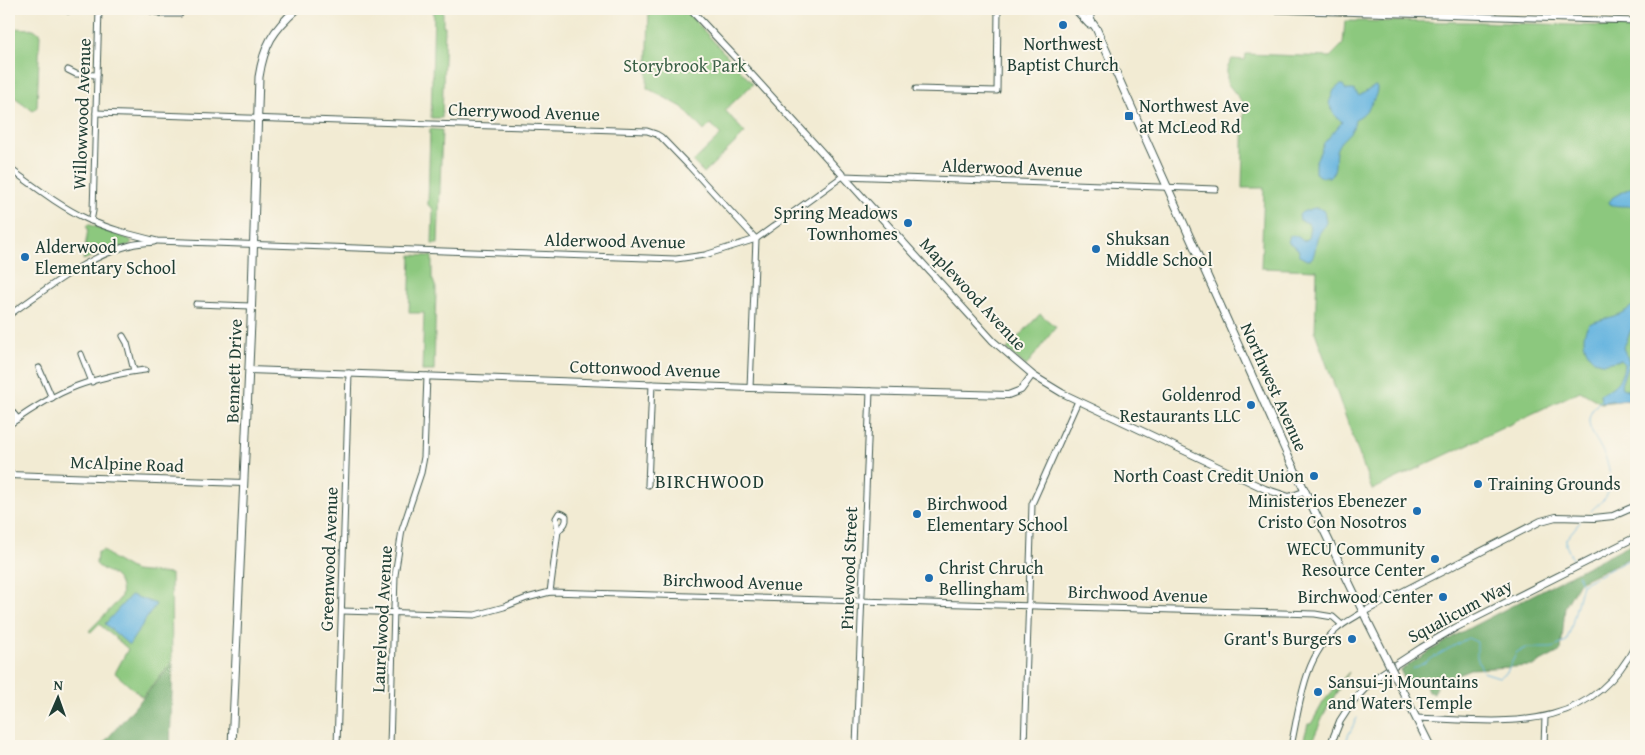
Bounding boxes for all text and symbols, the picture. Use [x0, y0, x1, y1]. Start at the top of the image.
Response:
marker: Northwest Baptist Church [1057, 19, 1069, 31]
place label: Northwest Baptist Church [1007, 30, 1119, 78]
street label: Willowwood Avenue [65, 38, 98, 190]
park label: Storybrook Park [623, 52, 748, 79]
place label: Northwest Ave at McLeod Rd [1139, 92, 1249, 140]
street label: Cherrywood Avenue [448, 95, 600, 128]
marker: Northwest Ave at McLeod Rd [1123, 110, 1135, 122]
street label: Alderwood Avenue [941, 152, 1083, 183]
place label: Spring Meadows Townhomes [774, 199, 898, 247]
marker: Spring Meadows Townhomes [902, 217, 914, 229]
place label: Shuksan Middle School [1106, 225, 1213, 273]
street label: Alderwood Avenue [544, 226, 686, 255]
street label: Maplewood Avenue [914, 231, 1033, 356]
place label: Alderwood Elementary School [35, 233, 176, 281]
marker: Shuksan Middle School [1090, 243, 1102, 255]
marker: Alderwood Elementary School [19, 251, 31, 263]
street label: Bennett Drive [218, 318, 249, 424]
street label: Northwest Avenue [1234, 318, 1315, 456]
street label: Cottonwood Avenue [569, 352, 721, 385]
place label: Goldenrod Restaurants LLC [1120, 381, 1241, 429]
marker: Goldenrod Restaurants LLC [1245, 399, 1257, 411]
street label: McAlpine Road [70, 448, 185, 479]
place label: North Coast Credit Union [1114, 462, 1304, 489]
district label: BIRCHWOOD [655, 467, 765, 495]
marker: North Coast Credit Union [1308, 470, 1320, 482]
place label: Training Grounds [1488, 470, 1621, 497]
marker: Training Grounds [1472, 478, 1484, 490]
street label: Greenwood Avenue [312, 486, 345, 632]
place label: Ministerios Ebenezer Cristo Con Nosotros [1248, 487, 1408, 535]
place label: Birchwood Elementary School [927, 490, 1068, 538]
street label: Pinewood Street [833, 505, 864, 630]
marker: Ministerios Ebenezer Cristo Con Nosotros [1411, 505, 1423, 517]
marker: Birchwood Elementary School [911, 508, 923, 520]
place label: WECU Community Resource Center [1286, 535, 1426, 583]
street label: Laurelwood Avenue [364, 545, 399, 693]
marker: WECU Community Resource Center [1429, 553, 1441, 565]
place label: Christ Chruch Bellingham [939, 554, 1044, 602]
street label: Birchwood Avenue [663, 566, 803, 597]
marker: Christ Chruch Bellingham [923, 572, 935, 584]
street label: Squalicum Way [1403, 572, 1517, 649]
street label: Birchwood Avenue [1068, 578, 1208, 609]
place label: Birchwood Center [1298, 583, 1434, 610]
marker: Birchwood Center [1437, 591, 1449, 603]
place label: Grant's Burgers [1224, 625, 1342, 652]
marker: Grant's Burgers [1346, 633, 1358, 645]
place label: Sansui-ji Mountains and Waters Temple [1328, 668, 1478, 716]
north arrow [32, 672, 82, 722]
text: N [53, 675, 64, 695]
marker: Sansui-ji Mountains and Waters Temple [1312, 686, 1324, 698]

